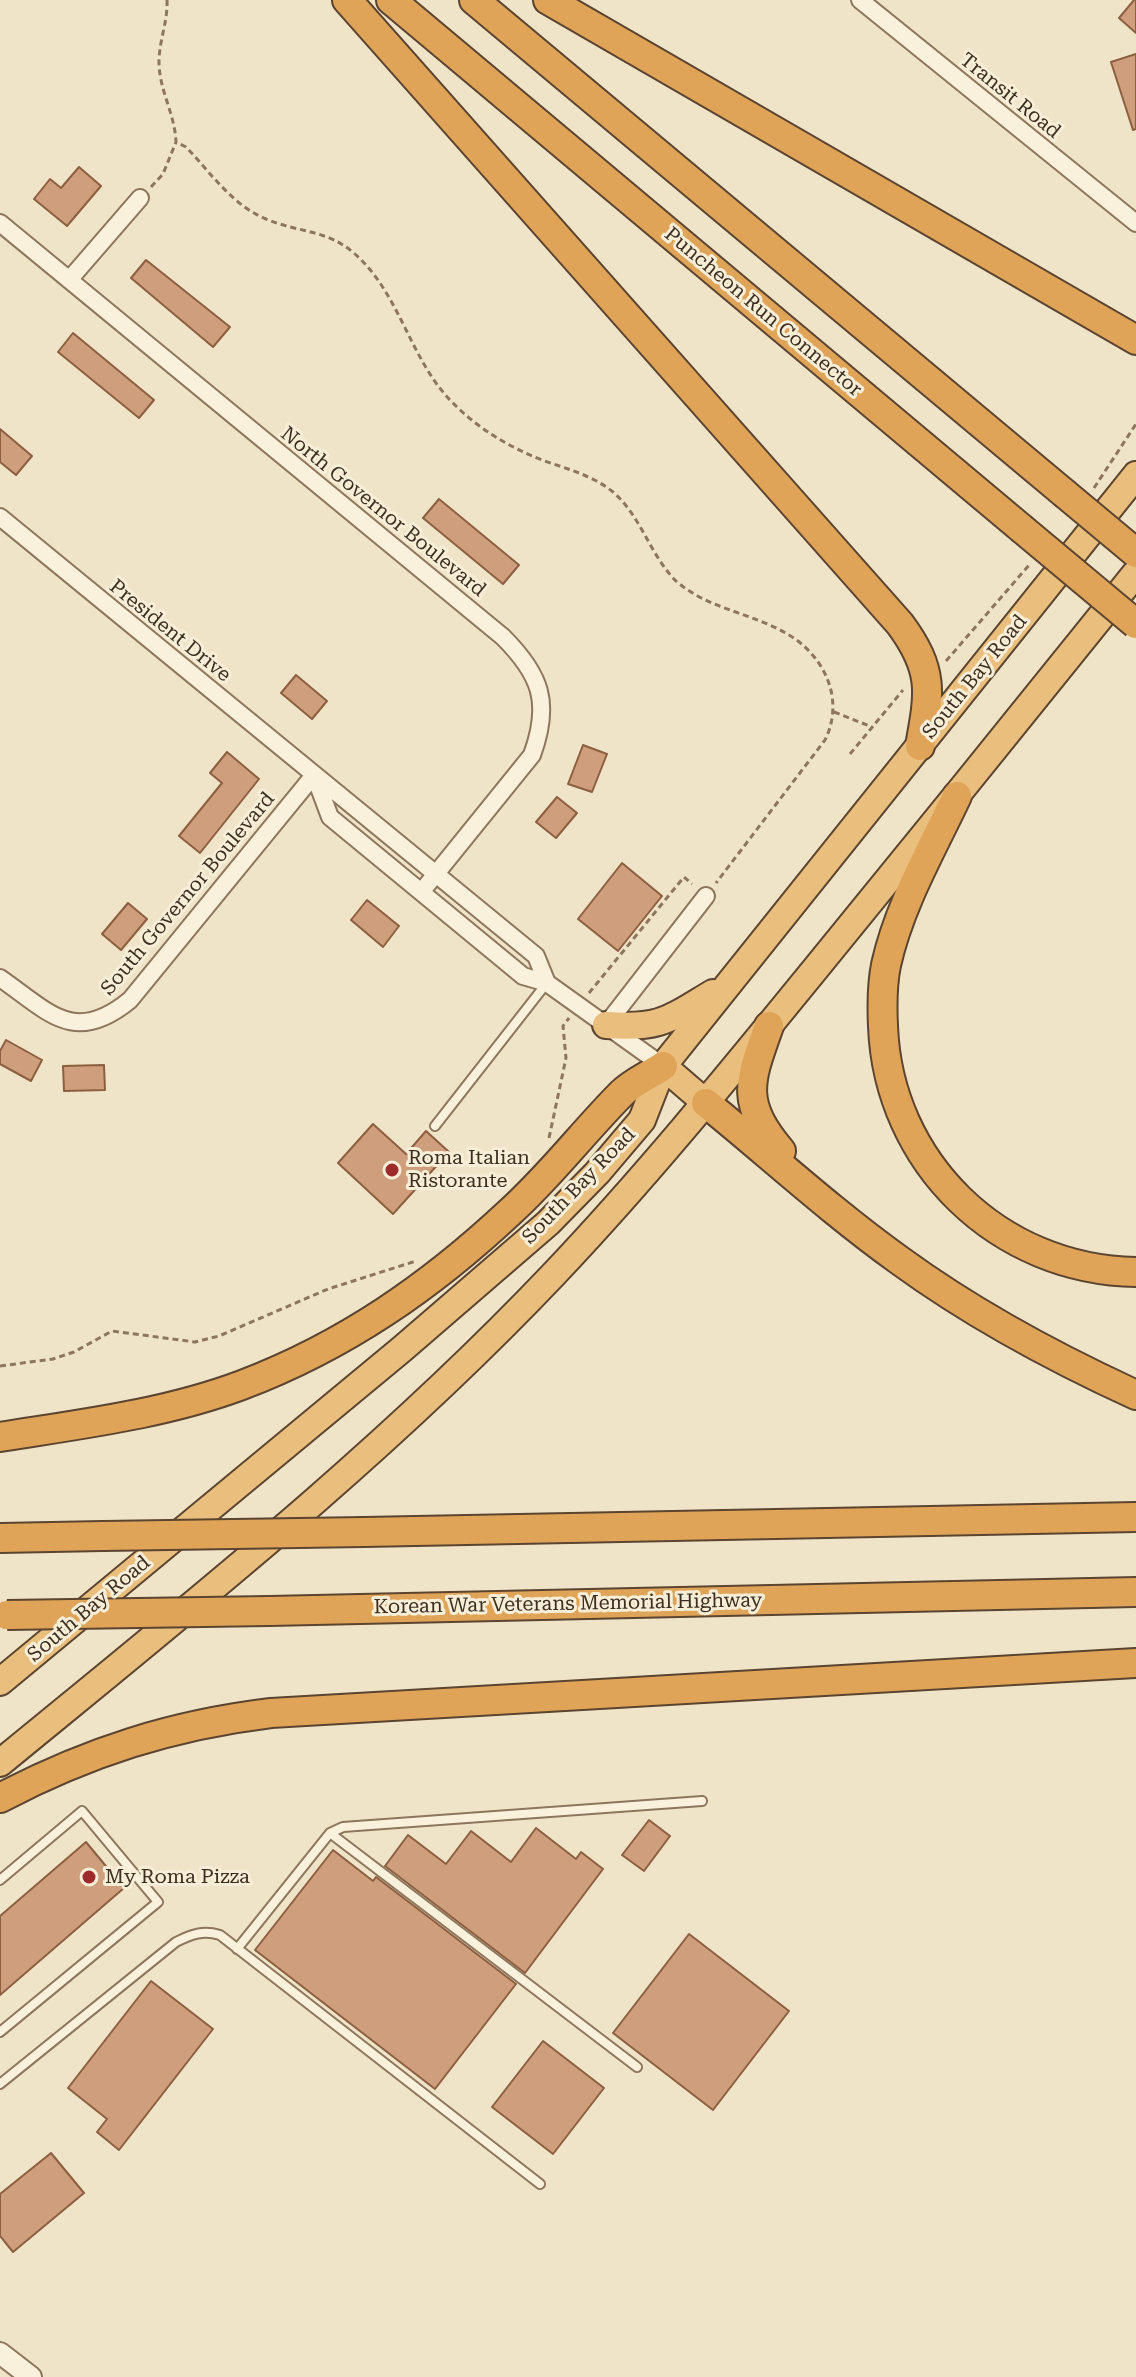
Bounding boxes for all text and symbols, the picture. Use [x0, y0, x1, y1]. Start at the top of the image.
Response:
street label: Transit Road [955, 48, 1065, 144]
street label: Puncheon Run Connector [659, 222, 867, 402]
street label: North Governor Boulevard [276, 422, 490, 602]
street label: President Drive [104, 575, 236, 687]
street label: South Bay Road [918, 610, 1032, 744]
street label: South Governor Boulevard [96, 788, 280, 1000]
street label: South Bay Road [517, 1123, 641, 1249]
place label: Roma Italian Ristorante [408, 1146, 530, 1193]
marker: Roma Italian Ristorante [383, 1161, 401, 1179]
street label: South Bay Road [23, 1551, 155, 1667]
street label: Korean War Veterans Memorial Highway [373, 1589, 763, 1619]
place label: My Roma Pizza [105, 1865, 250, 1889]
marker: My Roma Pizza [80, 1868, 98, 1886]

